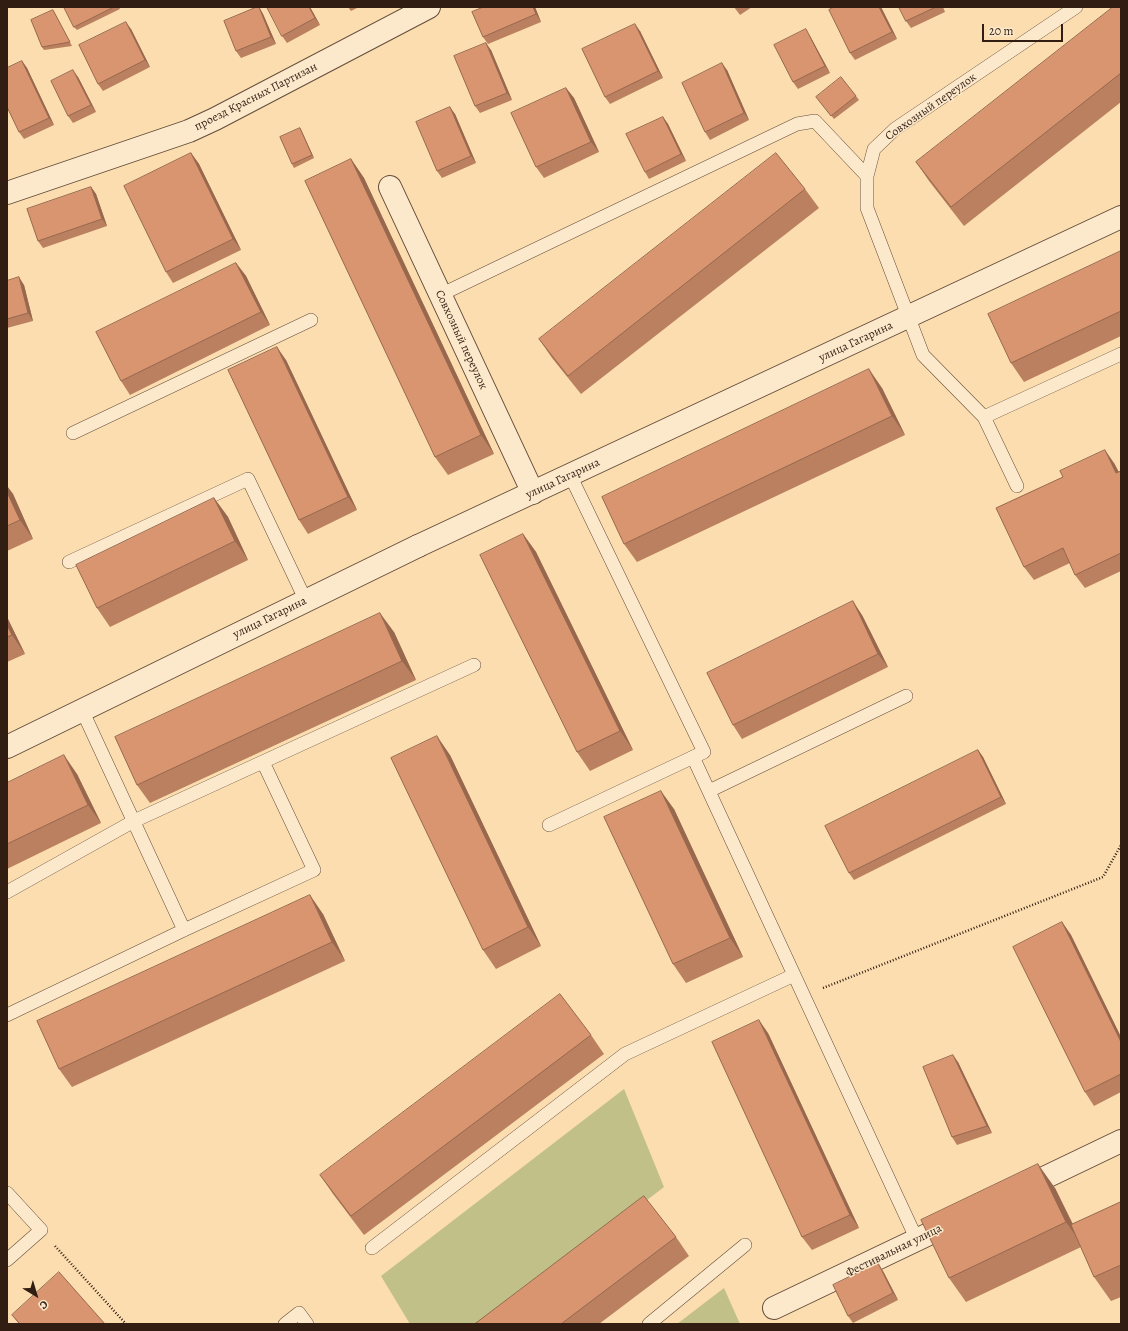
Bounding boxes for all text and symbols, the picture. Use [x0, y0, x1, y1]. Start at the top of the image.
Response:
scale bar [984, 16, 1065, 42]
text: 20 m [989, 23, 1013, 39]
street label: проезд Красных Партизан [192, 60, 320, 134]
street label: Совхозный переулок [883, 70, 979, 144]
street label: Совхозный переулок [432, 288, 490, 392]
street label: улица Гагарина [817, 319, 895, 365]
street label: улица Гагарина [524, 456, 602, 502]
street label: улица Гагарина [231, 594, 309, 642]
street label: Фестивальная улица [844, 1221, 944, 1281]
north arrow [16, 1275, 56, 1315]
text: С [36, 1297, 51, 1313]

